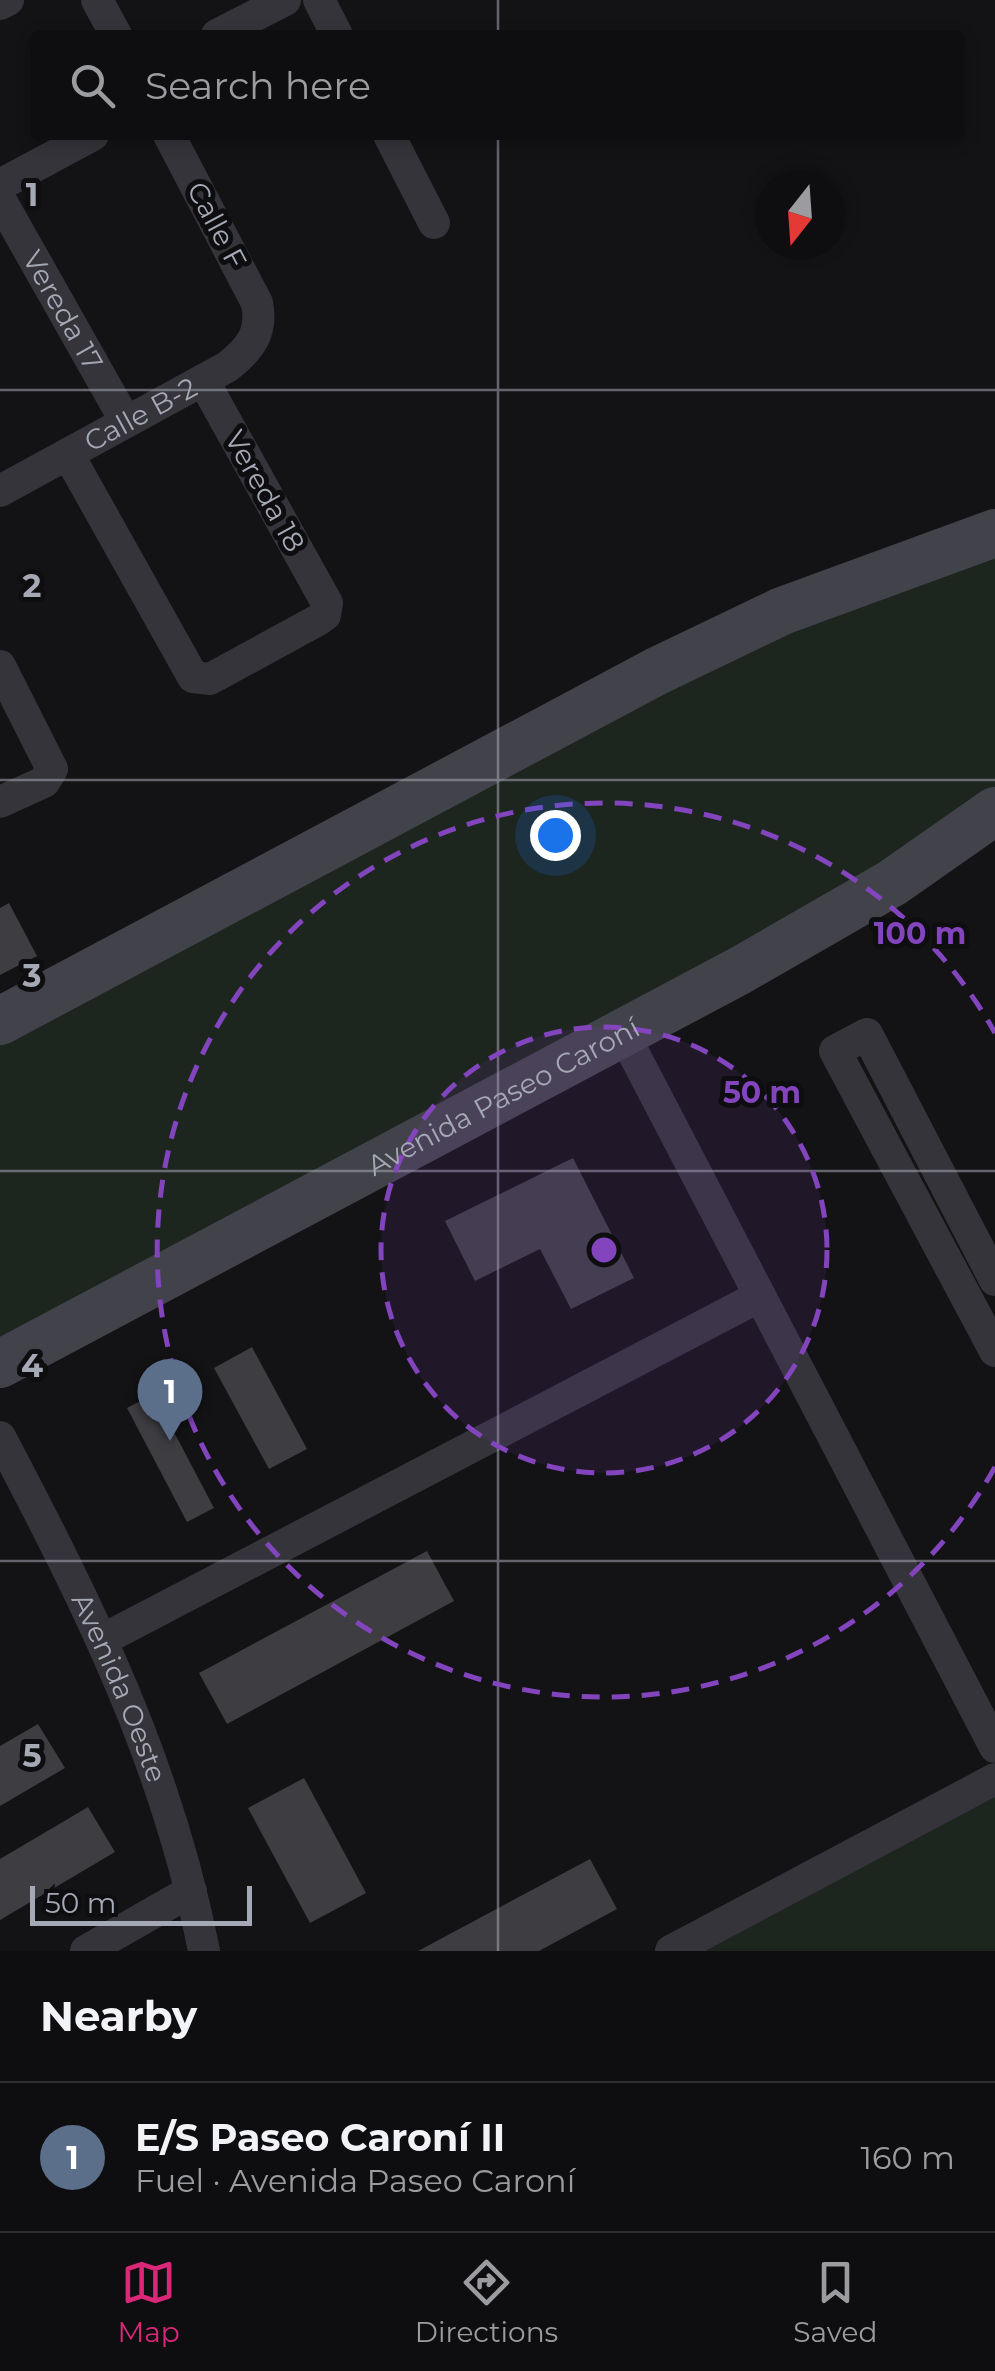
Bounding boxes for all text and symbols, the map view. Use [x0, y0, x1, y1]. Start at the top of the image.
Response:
search box [30, 30, 965, 140]
icon: search [65, 58, 120, 113]
text: Search here [145, 62, 371, 109]
north arrow [755, 170, 845, 260]
text: 1 [26, 175, 38, 214]
street label: Calle F [180, 176, 254, 274]
street label: Vereda 17 [16, 245, 110, 376]
street label: Calle B-2 [78, 370, 203, 459]
street label: Vereda 18 [218, 424, 312, 558]
text: 2 [23, 566, 41, 605]
your location [530, 810, 581, 861]
text: 100 m [874, 915, 966, 952]
text: 3 [22, 956, 41, 995]
street label: Avenida Paseo Caroní [361, 1009, 646, 1183]
text: 50 m [723, 1074, 801, 1111]
centre of rings [586, 1232, 622, 1268]
text: 4 [21, 1346, 43, 1385]
pin: 1 [138, 1358, 202, 1441]
street label: Avenida Oeste [65, 1587, 174, 1787]
text: 5 [22, 1736, 42, 1775]
scale bar [30, 1881, 252, 1926]
text: 50 m [45, 1886, 116, 1920]
text: Nearby [40, 1990, 197, 2042]
text: E/S Paseo Caroní II [135, 2114, 505, 2161]
text: 1 [66, 2138, 79, 2177]
text: 160 m [860, 2138, 955, 2177]
text: Fuel · Avenida Paseo Caroní [135, 2161, 575, 2200]
tab: Map [118, 2255, 180, 2349]
tab: Directions [415, 2255, 558, 2349]
tab: Saved [793, 2255, 877, 2349]

